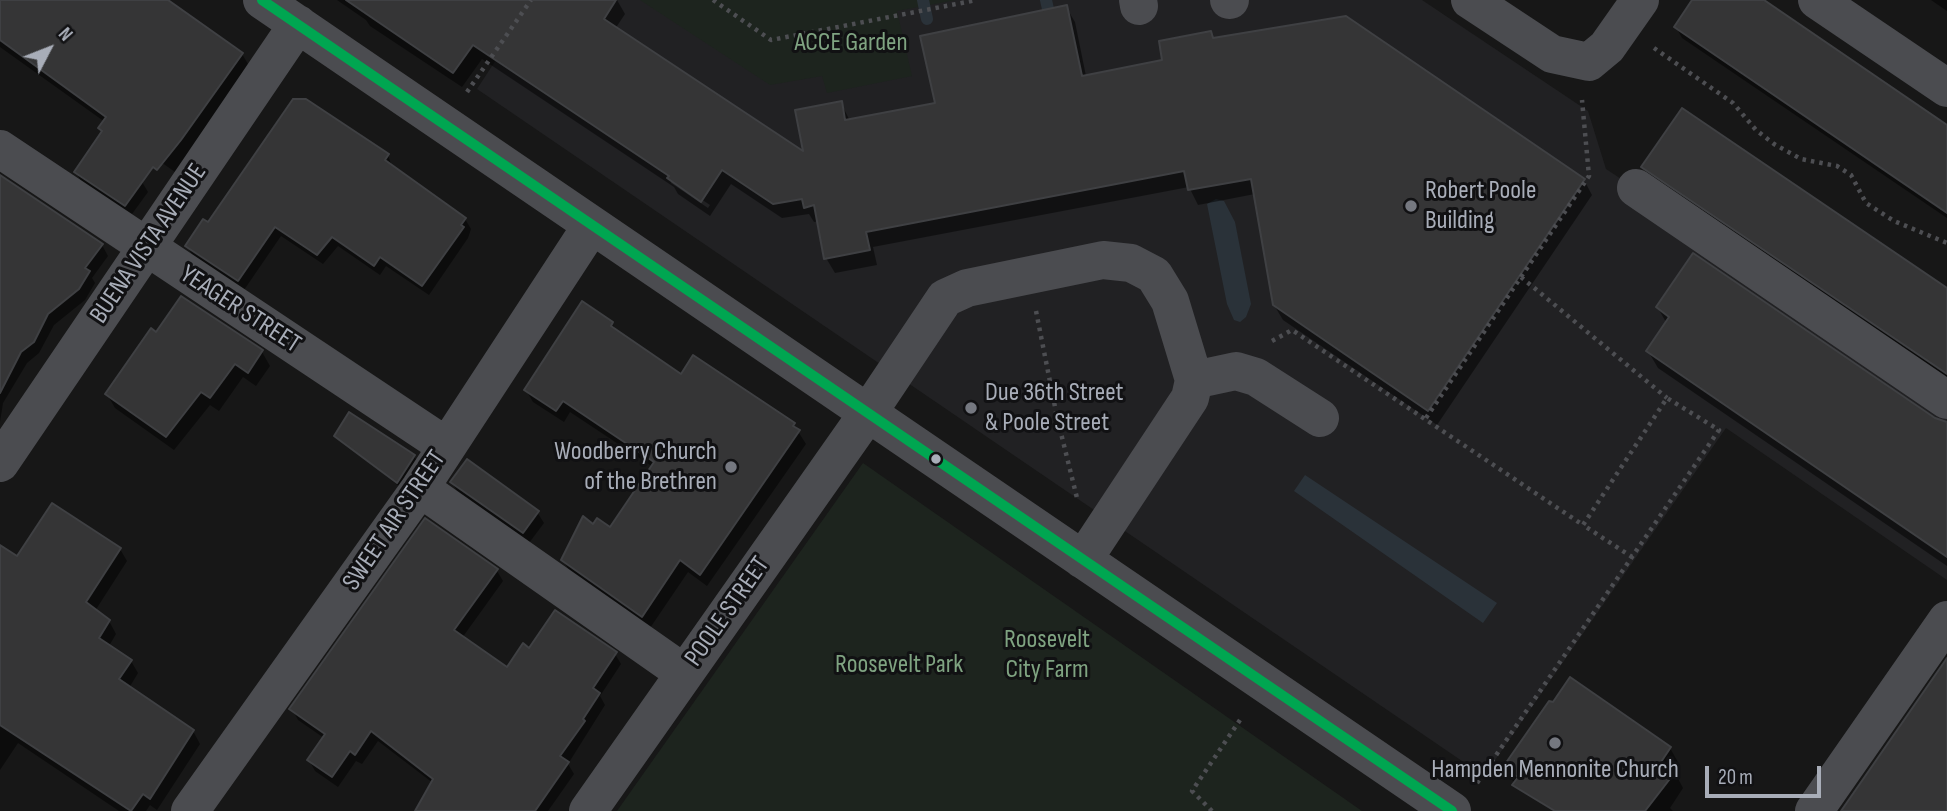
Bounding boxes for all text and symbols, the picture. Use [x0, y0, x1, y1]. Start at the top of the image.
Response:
north arrow [14, 14, 84, 84]
text: N [53, 23, 77, 46]
park label: ACCE Garden [794, 27, 908, 59]
street label: BUENA VISTA AVENUE [84, 158, 214, 330]
place label: Robert Poole Building [1425, 175, 1536, 236]
marker: Robert Poole Building [1403, 198, 1419, 214]
street label: YEAGER STREET [174, 259, 306, 361]
place label: Due 36th Street & Poole Street [985, 377, 1124, 438]
marker: Due 36th Street & Poole Street [963, 400, 979, 416]
place label: Woodberry Church of the Brethren [554, 436, 717, 498]
street label: SWEET AIR STREET [337, 445, 453, 597]
unlabelled marker [929, 452, 943, 466]
marker: Woodberry Church of the Brethren [723, 459, 739, 475]
street label: POOLE STREET [679, 551, 777, 673]
park label: Roosevelt City Farm [1004, 624, 1090, 686]
park label: Roosevelt Park [835, 649, 963, 681]
marker: Hampden Mennonite Church [1547, 735, 1563, 751]
scale bar [1709, 752, 1825, 796]
place label: Hampden Mennonite Church [1431, 754, 1679, 786]
text: 20 m [1718, 765, 1753, 790]

